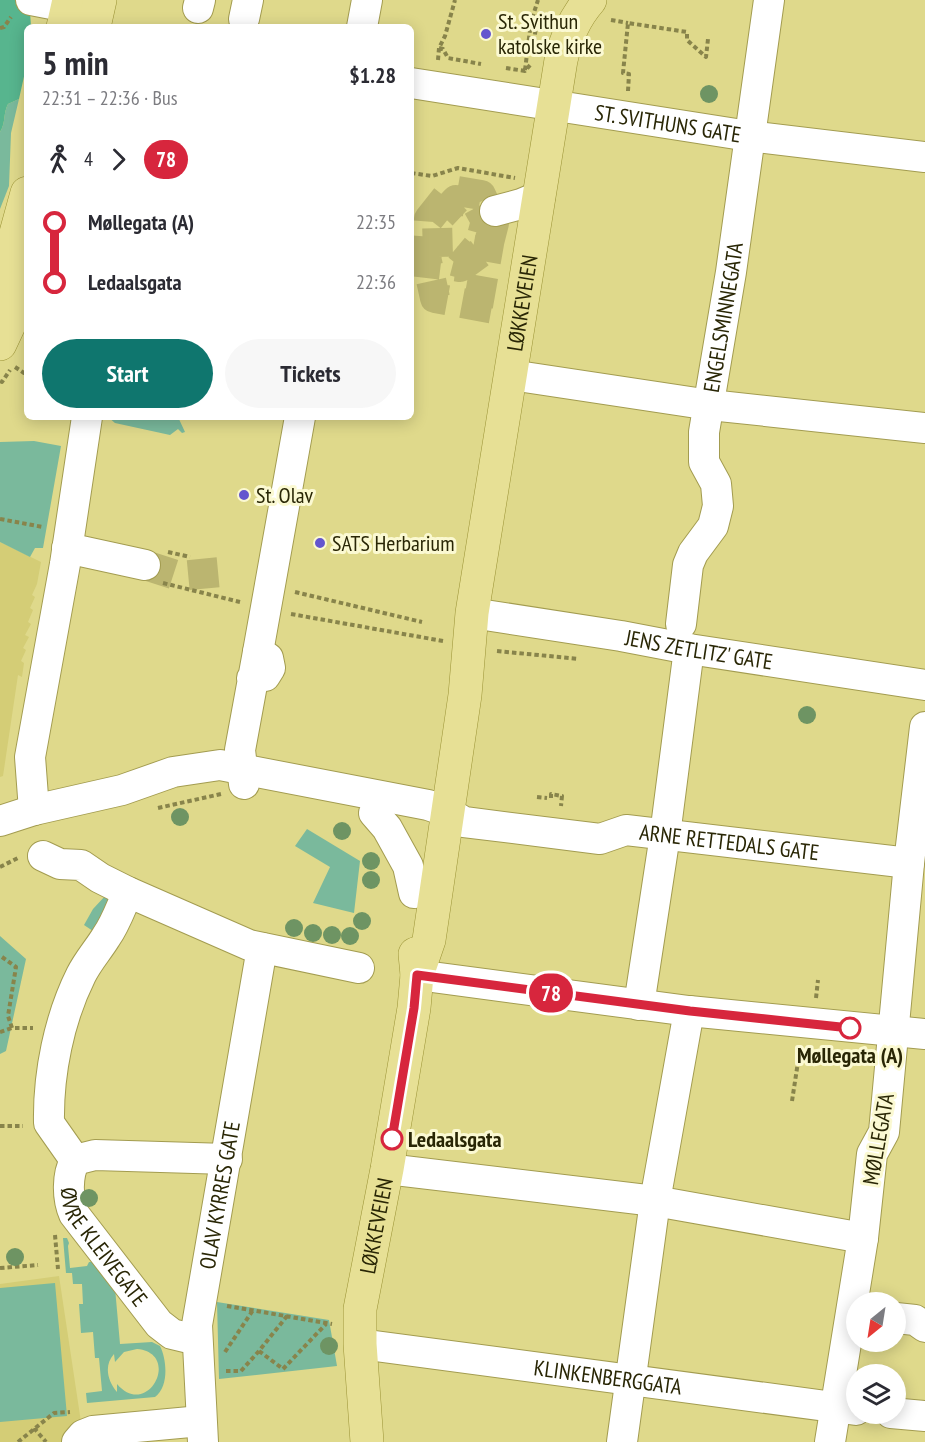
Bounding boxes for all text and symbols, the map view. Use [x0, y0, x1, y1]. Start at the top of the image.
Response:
place label: St. Svithun katolske kirke [498, 7, 602, 60]
marker: St. Svithun katolske kirke [479, 27, 493, 41]
text: 5 min [42, 41, 109, 84]
text: $1.28 [349, 61, 396, 89]
text: 22:31 – 22:36 · Bus [42, 85, 177, 111]
street label: ST. SVITHUNS GATE [593, 98, 743, 149]
icon: walk [42, 143, 75, 176]
icon: forward [102, 143, 135, 176]
text: 4 [84, 146, 93, 172]
text: 78 [156, 146, 176, 173]
text: Møllegata (A) [88, 208, 194, 236]
text: 22:35 [356, 209, 396, 235]
street label: ENGELSMINNEGATA [697, 240, 749, 394]
street label: LØKKEVEIEN [500, 253, 543, 353]
text: Ledaalsgata [88, 268, 182, 296]
text: 22:36 [356, 269, 396, 295]
button: Start [42, 339, 213, 408]
button: Tickets [225, 339, 396, 408]
place label: St. Olav [256, 481, 314, 509]
marker: St. Olav [237, 488, 251, 502]
place label: SATS Herbarium [332, 529, 454, 557]
marker: SATS Herbarium [313, 536, 327, 550]
street label: JENS ZETLITZ' GATE [622, 623, 775, 676]
street label: ARNE RETTEDALS GATE [638, 818, 821, 866]
line badge: 78 [524, 974, 578, 1012]
text: 78 [541, 980, 561, 1007]
marker: Møllegata (A) [839, 1017, 861, 1039]
place label: Møllegata (A) [797, 1041, 903, 1069]
street label: MØLLEGATA [856, 1090, 900, 1187]
street label: OLAV KYRRES GATE [193, 1119, 246, 1271]
place label: Ledaalsgata [408, 1125, 502, 1153]
marker: Ledaalsgata [381, 1128, 403, 1150]
street label: LØKKEVEIEN [353, 1175, 399, 1276]
street label: ØVRE KLEIVEGATE [55, 1186, 154, 1312]
north arrow [846, 1292, 906, 1352]
map controls [846, 1292, 906, 1424]
street label: KLINKENBERGGATA [532, 1353, 684, 1401]
button: layers [846, 1364, 906, 1424]

